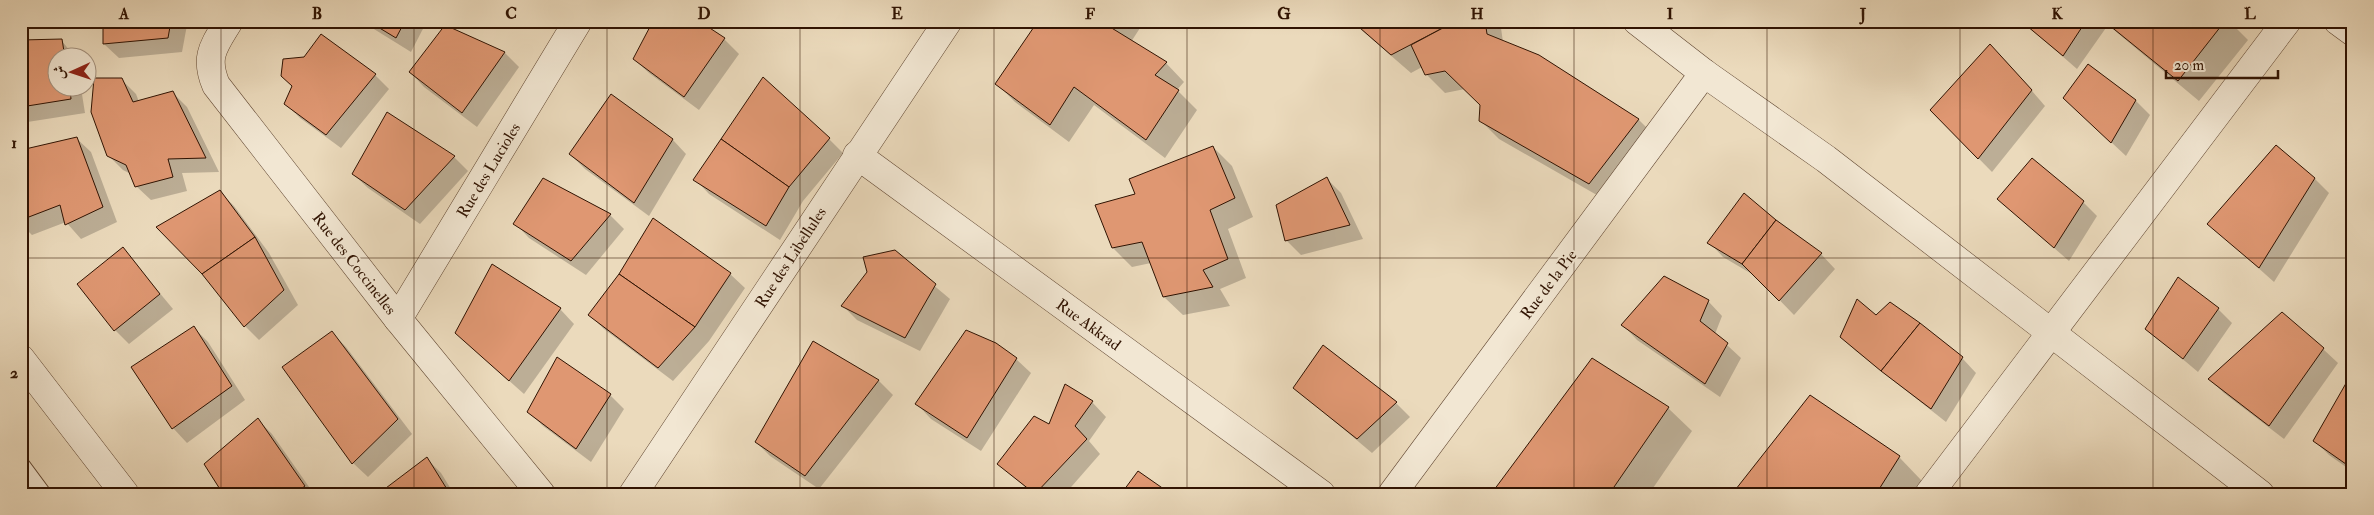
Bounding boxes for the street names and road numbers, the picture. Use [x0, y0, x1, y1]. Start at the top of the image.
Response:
street label: Rue des Lucioles [453, 119, 525, 222]
street label: Rue des Libellules [751, 203, 831, 312]
street label: Rue des Coccinelles [308, 208, 401, 319]
street label: Rue de la Pie [1516, 246, 1582, 323]
street label: Rue Akkrad [1052, 295, 1125, 355]

